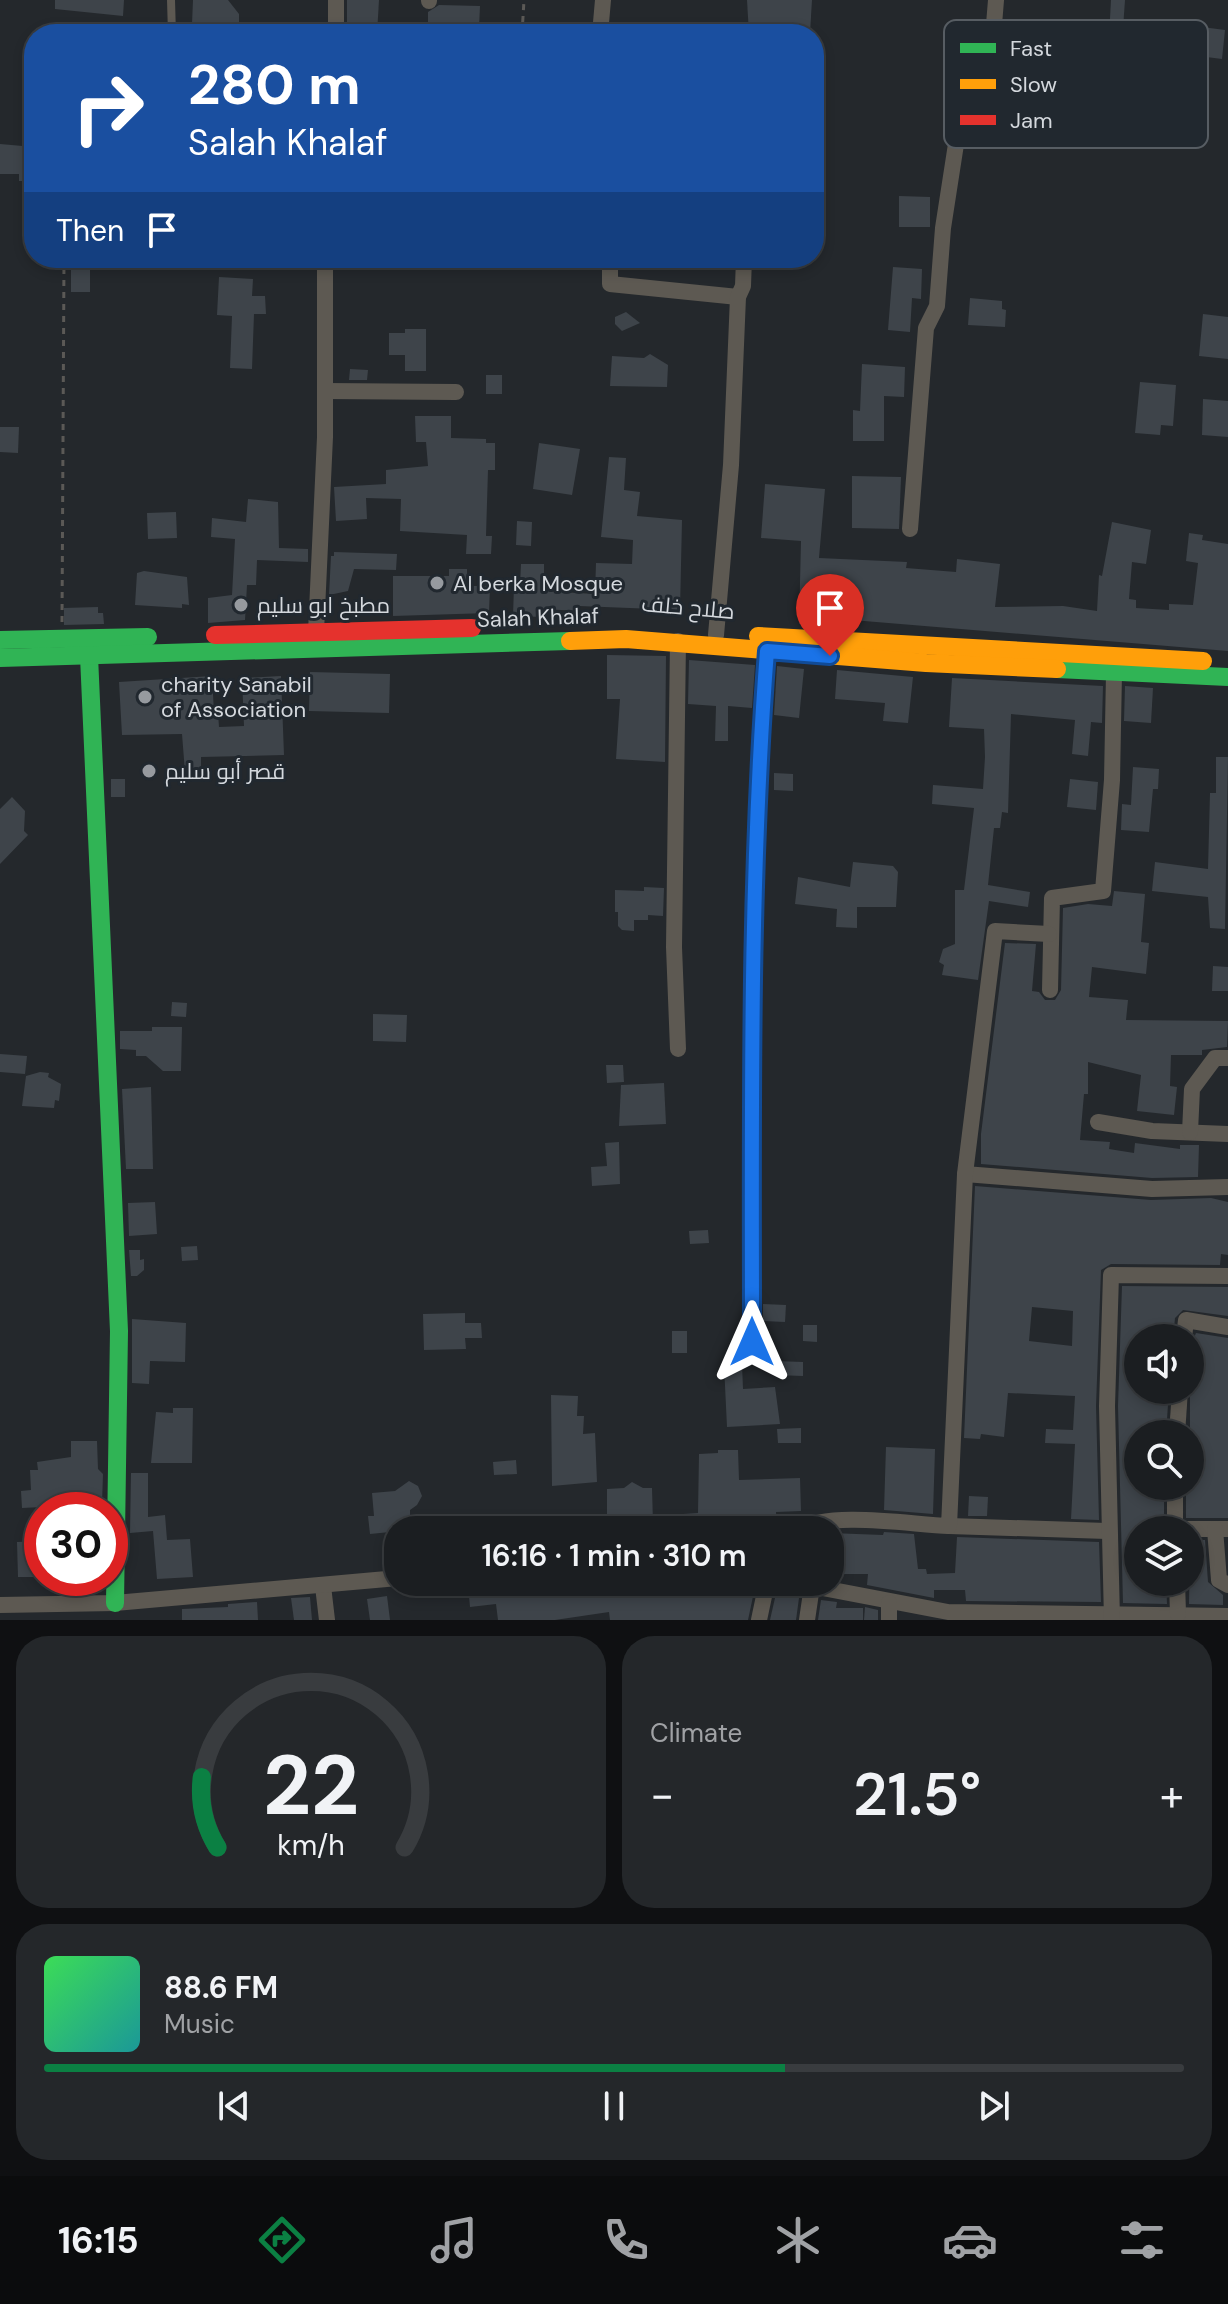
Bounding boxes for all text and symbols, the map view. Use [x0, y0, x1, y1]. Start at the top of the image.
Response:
legend [944, 20, 1208, 148]
text: Fast [1010, 34, 1052, 63]
text: 280 m [188, 48, 361, 121]
icon: right [56, 56, 160, 160]
text: Slow [1010, 70, 1057, 99]
text: Jam [1010, 106, 1053, 135]
text: Salah Khalaf [188, 119, 388, 166]
icon: arrive [140, 208, 184, 252]
text: Then [56, 211, 124, 250]
place label: Al berka Mosque [453, 569, 623, 598]
marker: Al berka Mosque [428, 574, 446, 592]
pin [796, 574, 864, 656]
icon: arrive [808, 586, 852, 630]
street label: صلاح خلف [640, 589, 736, 626]
place label: مطبخ ابو سليم [257, 591, 390, 621]
marker: مطبخ ابو سليم [232, 596, 250, 614]
street label: Salah Khalaf [477, 601, 599, 634]
place label: charity Sanabil of Association [161, 670, 312, 724]
marker: charity Sanabil of Association [136, 688, 154, 706]
place label: قصر أبو سليم [165, 757, 285, 787]
marker: قصر أبو سليم [140, 762, 158, 780]
position arrow [710, 1300, 794, 1384]
map controls [1124, 1324, 1204, 1596]
button: sound [1124, 1324, 1204, 1404]
button: search [1124, 1420, 1204, 1500]
speed limit sign: 30 [24, 1492, 128, 1596]
button: layers [1124, 1516, 1204, 1596]
text: 16:16 · 1 min · 310 m [481, 1536, 747, 1575]
text: Climate [650, 1716, 742, 1750]
text: 22 [263, 1731, 359, 1840]
text: 21.5° [853, 1755, 981, 1834]
text: − [650, 1766, 674, 1824]
text: + [1160, 1766, 1184, 1824]
text: km/h [277, 1827, 345, 1864]
text: 88.6 FM [164, 1968, 278, 2007]
text: Music [164, 2007, 235, 2041]
icon: previous [212, 2084, 256, 2128]
icon: pause [592, 2084, 636, 2128]
icon: next [972, 2084, 1016, 2128]
icon: directions [254, 2212, 310, 2268]
icon: music [426, 2212, 482, 2268]
icon: phone [598, 2212, 654, 2268]
icon: climate [770, 2212, 826, 2268]
icon: car [942, 2212, 998, 2268]
icon: filters [1114, 2212, 1170, 2268]
text: 16:15 [58, 2217, 139, 2264]

